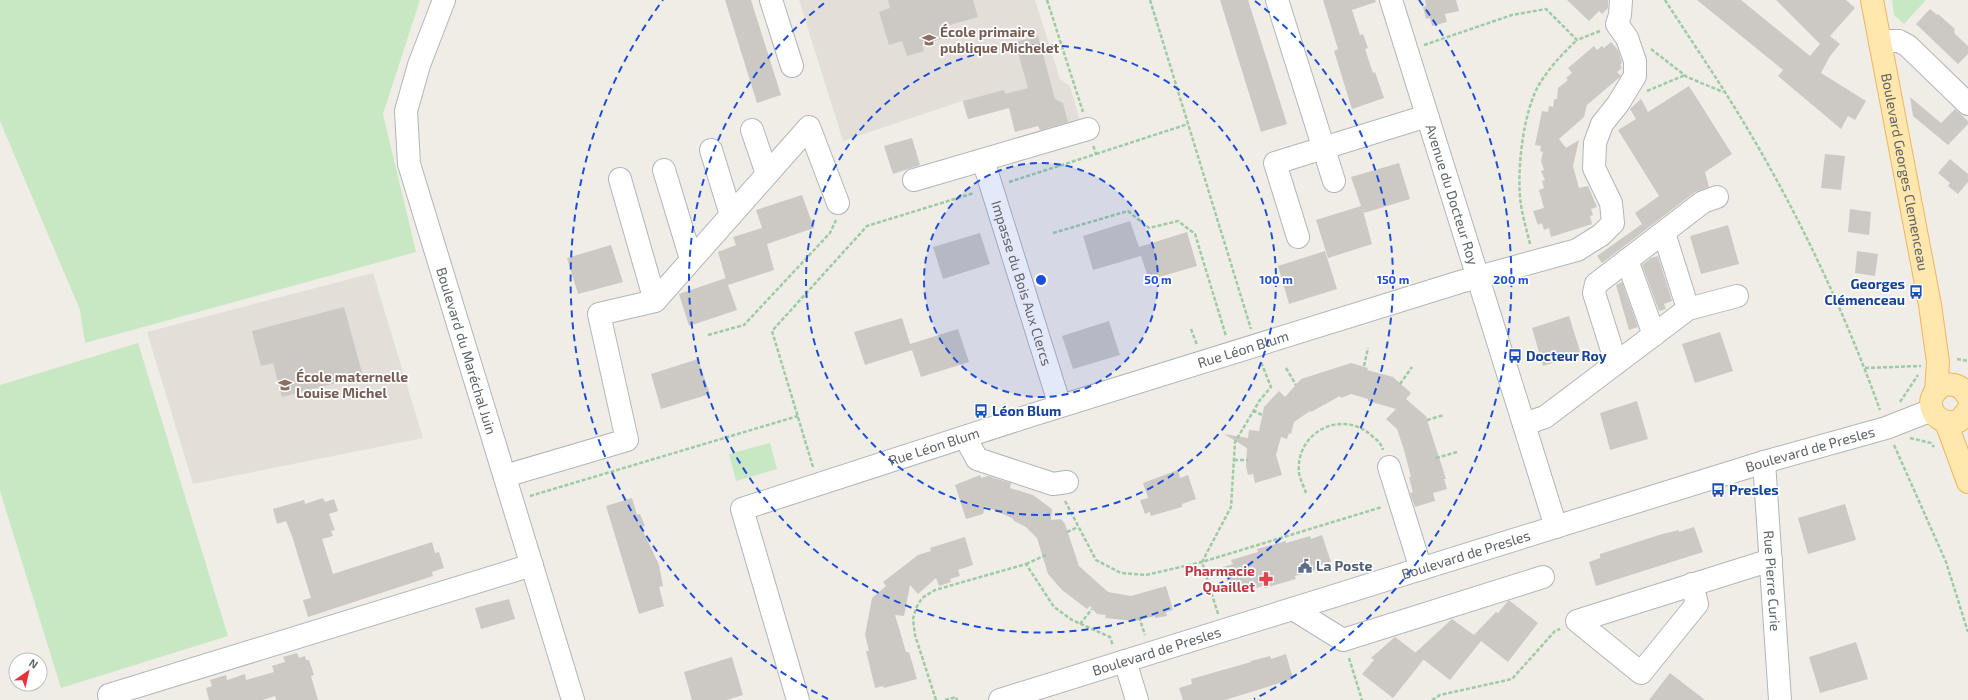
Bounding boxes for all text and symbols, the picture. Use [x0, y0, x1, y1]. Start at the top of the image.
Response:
place label: École primaire publique Michelet [940, 23, 1060, 56]
school or university icon: École primaire publique Michelet [921, 32, 937, 48]
street label: Boulevard Georges Clemenceau [1878, 72, 1932, 272]
street label: Avenue du Docteur Roy [1422, 122, 1483, 268]
street label: Impasse du Bois Aux Clercs [988, 198, 1056, 368]
street label: Boulevard du Maréchal Juin [433, 265, 500, 436]
text: 50 m [1144, 272, 1172, 286]
text: 100 m [1259, 272, 1293, 286]
text: 150 m [1377, 272, 1409, 286]
text: 200 m [1493, 272, 1529, 286]
centre of rings [1034, 273, 1048, 287]
place label: Georges Clémenceau [1824, 275, 1905, 308]
bus stop icon: Georges Clémenceau [1908, 284, 1924, 300]
street label: Rue Léon Blum [1195, 327, 1291, 371]
place label: Docteur Roy [1526, 347, 1607, 364]
bus stop icon: Docteur Roy [1507, 348, 1523, 364]
place label: École maternelle Louise Michel [296, 368, 408, 401]
school or university icon: École maternelle Louise Michel [277, 377, 293, 393]
place label: Léon Blum [992, 402, 1061, 419]
bus stop icon: Léon Blum [973, 403, 989, 419]
street label: Boulevard de Presles [1743, 423, 1877, 475]
street label: Rue Léon Blum [886, 424, 981, 469]
place label: Presles [1729, 481, 1779, 498]
bus stop icon: Presles [1710, 482, 1726, 498]
street label: Boulevard de Presles [1399, 526, 1532, 582]
street label: Rue Pierre Curie [1761, 530, 1784, 632]
place label: La Poste [1316, 557, 1373, 574]
public building icon: La Poste [1297, 558, 1313, 574]
place label: Pharmacie Quaillet [1185, 562, 1255, 596]
pharmacy icon: Pharmacie Quaillet [1258, 571, 1274, 587]
street label: Boulevard de Presles [1090, 623, 1223, 679]
north arrow [8, 652, 48, 692]
text: N [27, 656, 41, 671]

